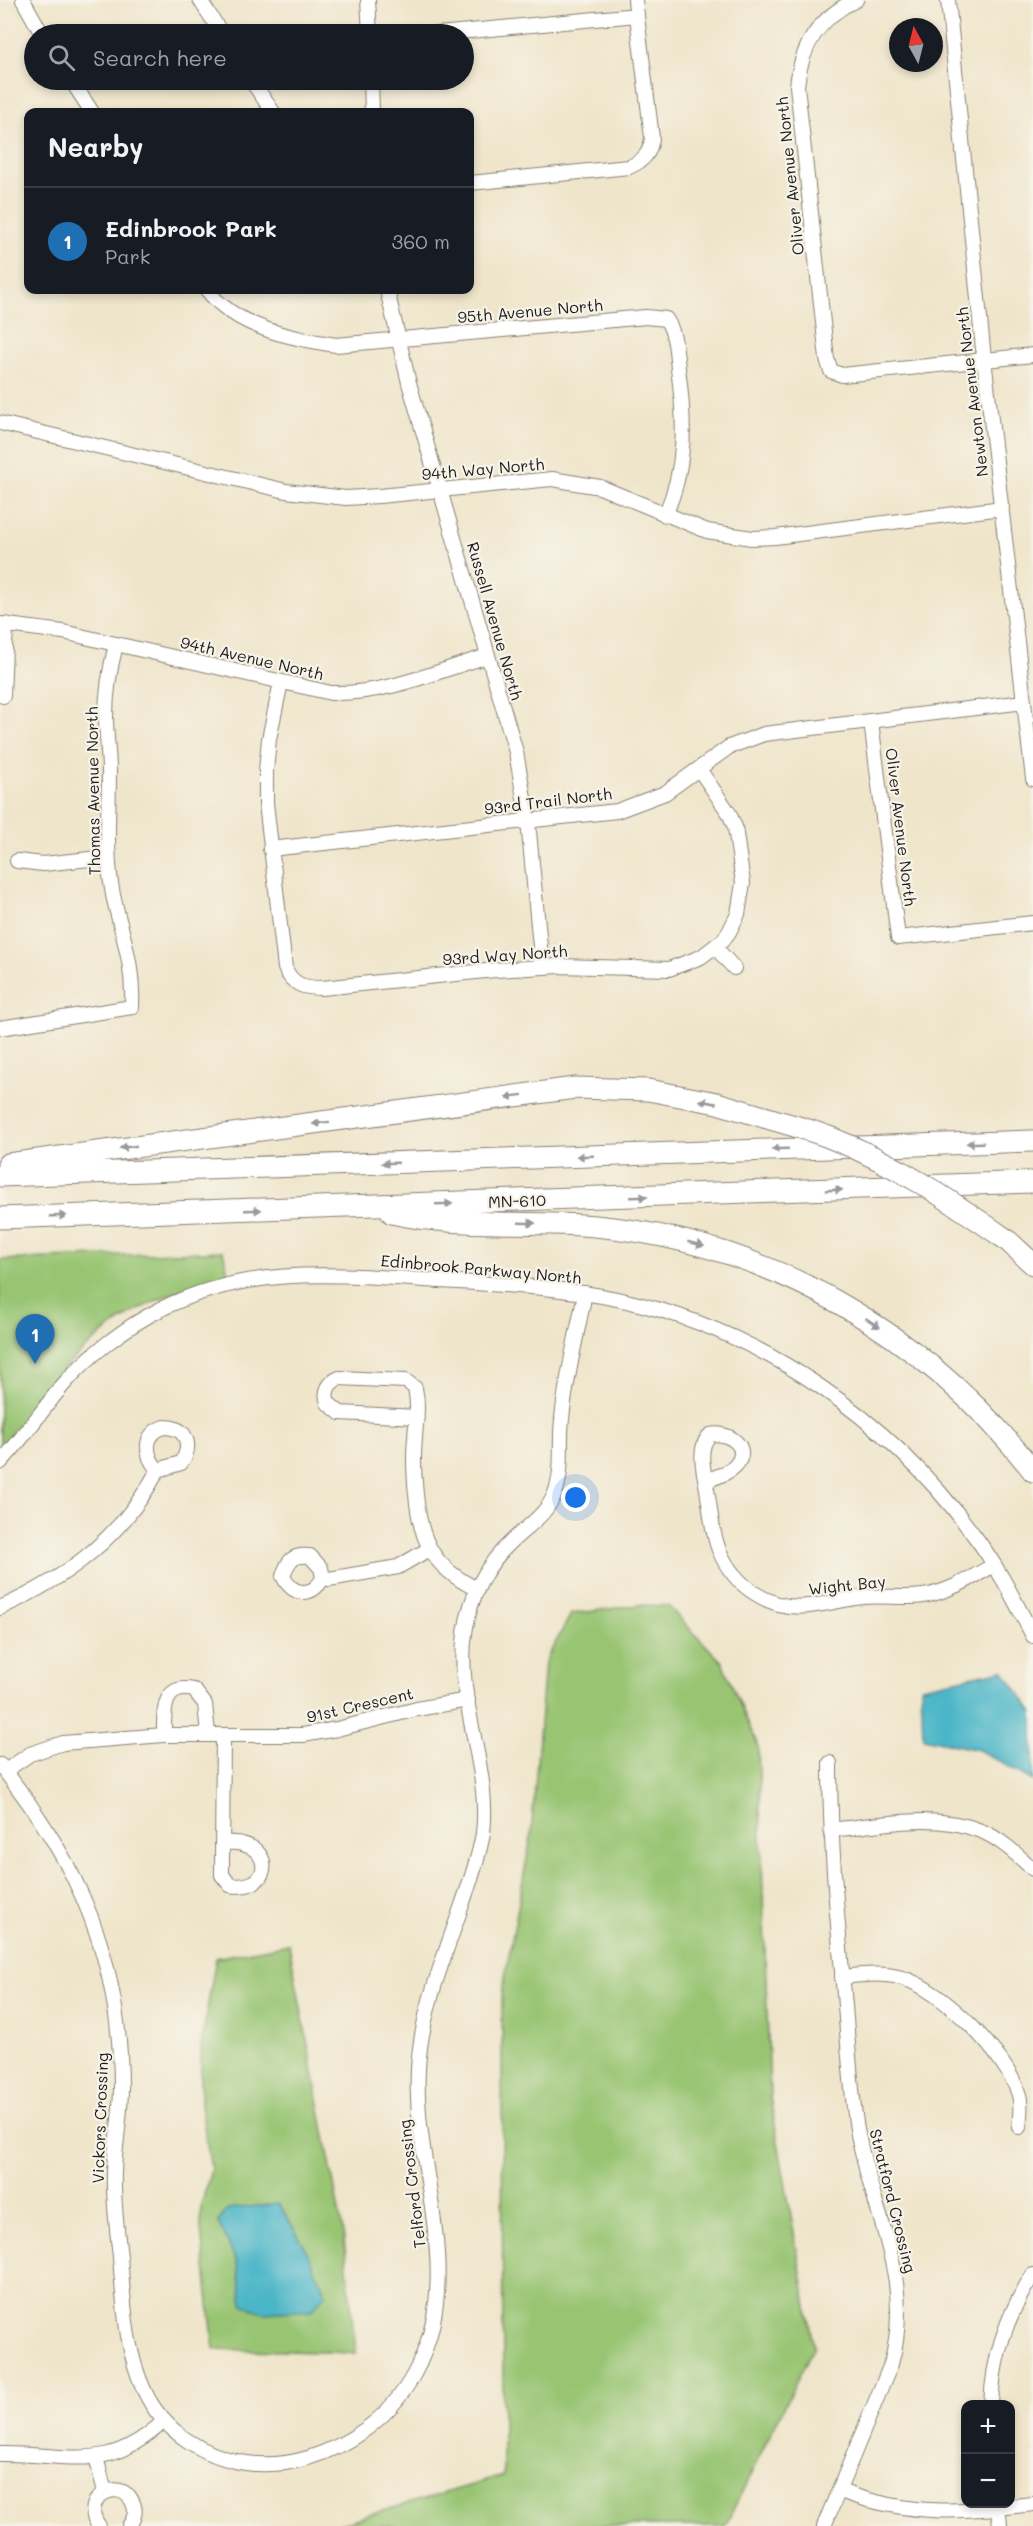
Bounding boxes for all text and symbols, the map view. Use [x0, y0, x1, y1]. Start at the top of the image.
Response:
north arrow [889, 18, 943, 72]
search box [24, 24, 474, 90]
icon: search [45, 41, 78, 74]
text: Search here [93, 43, 227, 72]
street label: Oliver Avenue North [771, 96, 808, 256]
text: Nearby [48, 130, 143, 164]
text: Edinbrook Park [105, 214, 277, 243]
text: 1 [63, 228, 72, 254]
text: 360 m [392, 228, 450, 254]
text: Park [105, 243, 150, 269]
street label: 95th Avenue North [456, 294, 604, 327]
street label: Newton Avenue North [951, 306, 992, 478]
street label: 94th Way North [421, 453, 545, 484]
street label: Russell Avenue North [463, 539, 528, 702]
street label: 94th Avenue North [179, 631, 326, 684]
street label: Thomas Avenue North [81, 706, 104, 876]
street label: Oliver Avenue North [881, 747, 922, 907]
street label: 93rd Trail North [483, 782, 613, 819]
street label: 93rd Way North [442, 940, 568, 969]
one-way arrow [505, 1091, 524, 1101]
one-way arrow [698, 1097, 717, 1106]
one-way arrow [312, 1118, 331, 1128]
one-way arrow [965, 1138, 984, 1148]
one-way arrow [118, 1142, 137, 1151]
one-way arrow [770, 1145, 789, 1154]
one-way arrow [575, 1151, 594, 1161]
one-way arrow [380, 1158, 399, 1167]
one-way arrow [825, 1185, 844, 1194]
street label: MN-610 [488, 1189, 546, 1212]
one-way arrow [630, 1192, 649, 1201]
one-way arrow [435, 1199, 454, 1208]
one-way arrow [244, 1205, 263, 1215]
one-way arrow [49, 1212, 68, 1221]
one-way arrow [517, 1218, 536, 1228]
one-way arrow [687, 1240, 705, 1250]
street label: Edinbrook Parkway North [380, 1249, 582, 1288]
pin: 1 [15, 1314, 54, 1364]
one-way arrow [865, 1317, 881, 1328]
your location [561, 1483, 590, 1512]
street label: Wight Bay [807, 1570, 887, 1599]
street label: 91st Crescent [304, 1682, 415, 1727]
street label: Vickors Crossing [87, 2052, 112, 2184]
street label: Telford Crossing [393, 2119, 430, 2250]
street label: Stratford Crossing [865, 2127, 922, 2275]
map controls [961, 2400, 1015, 2508]
button: + [961, 2400, 1015, 2454]
button: − [961, 2454, 1015, 2508]

